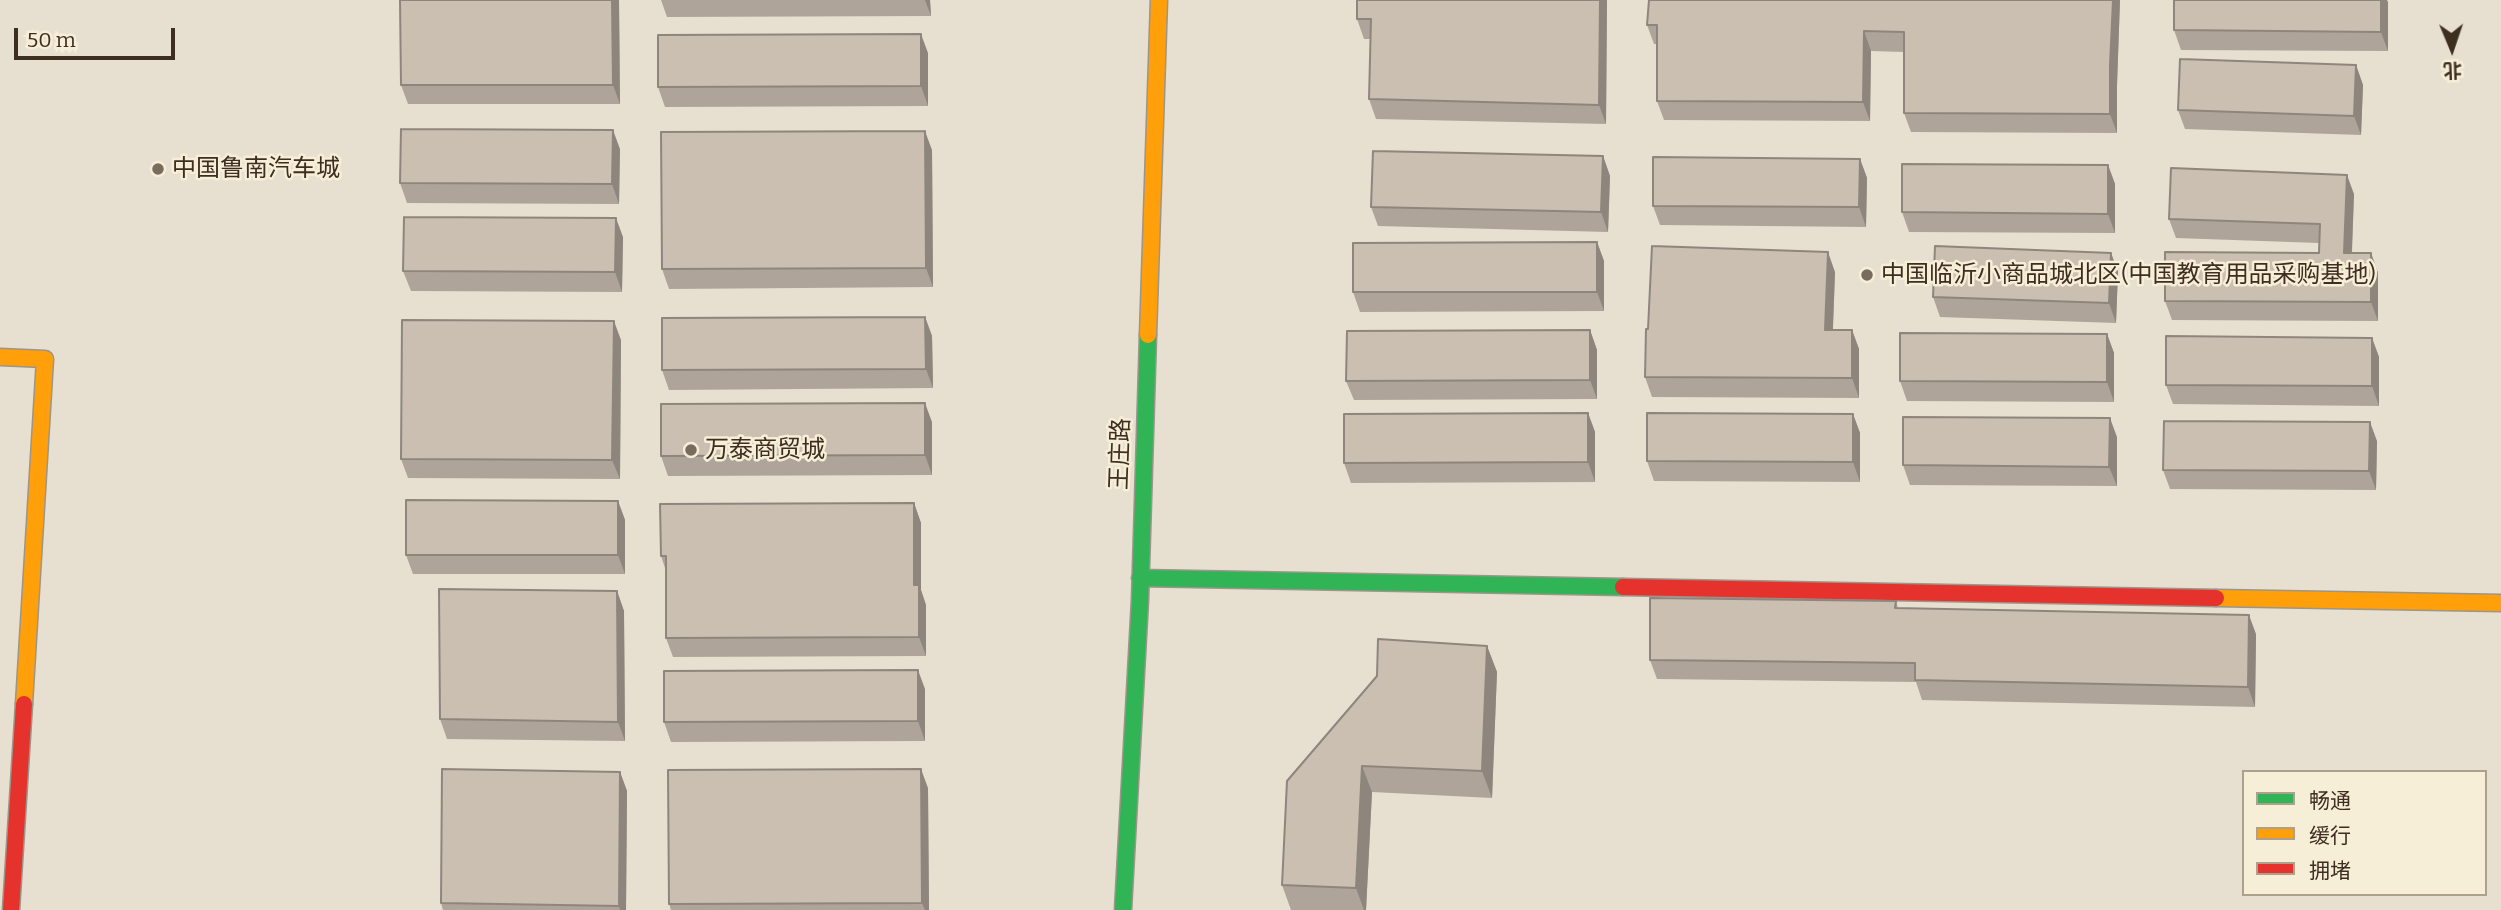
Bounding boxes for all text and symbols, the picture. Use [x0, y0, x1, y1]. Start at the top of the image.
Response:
scale bar [18, 14, 178, 58]
north arrow [2417, 14, 2487, 84]
text: 50 m [27, 27, 76, 53]
text: 北 [2443, 59, 2463, 82]
place label: 中国鲁南汽车城 [172, 155, 340, 183]
marker: 中国鲁南汽车城 [150, 161, 166, 177]
place label: 中国临沂小商品城北区(中国教育用品采购基地) [1881, 261, 2376, 289]
marker: 中国临沂小商品城北区(中国教育用品采购基地) [1859, 267, 1875, 283]
street label: 王庄路 [1105, 418, 1137, 490]
place label: 万泰商贸城 [705, 436, 825, 464]
marker: 万泰商贸城 [683, 442, 699, 458]
legend [2242, 770, 2487, 896]
text: 畅通 [2309, 788, 2351, 814]
text: 缓行 [2309, 823, 2351, 849]
text: 拥堵 [2309, 858, 2351, 884]

